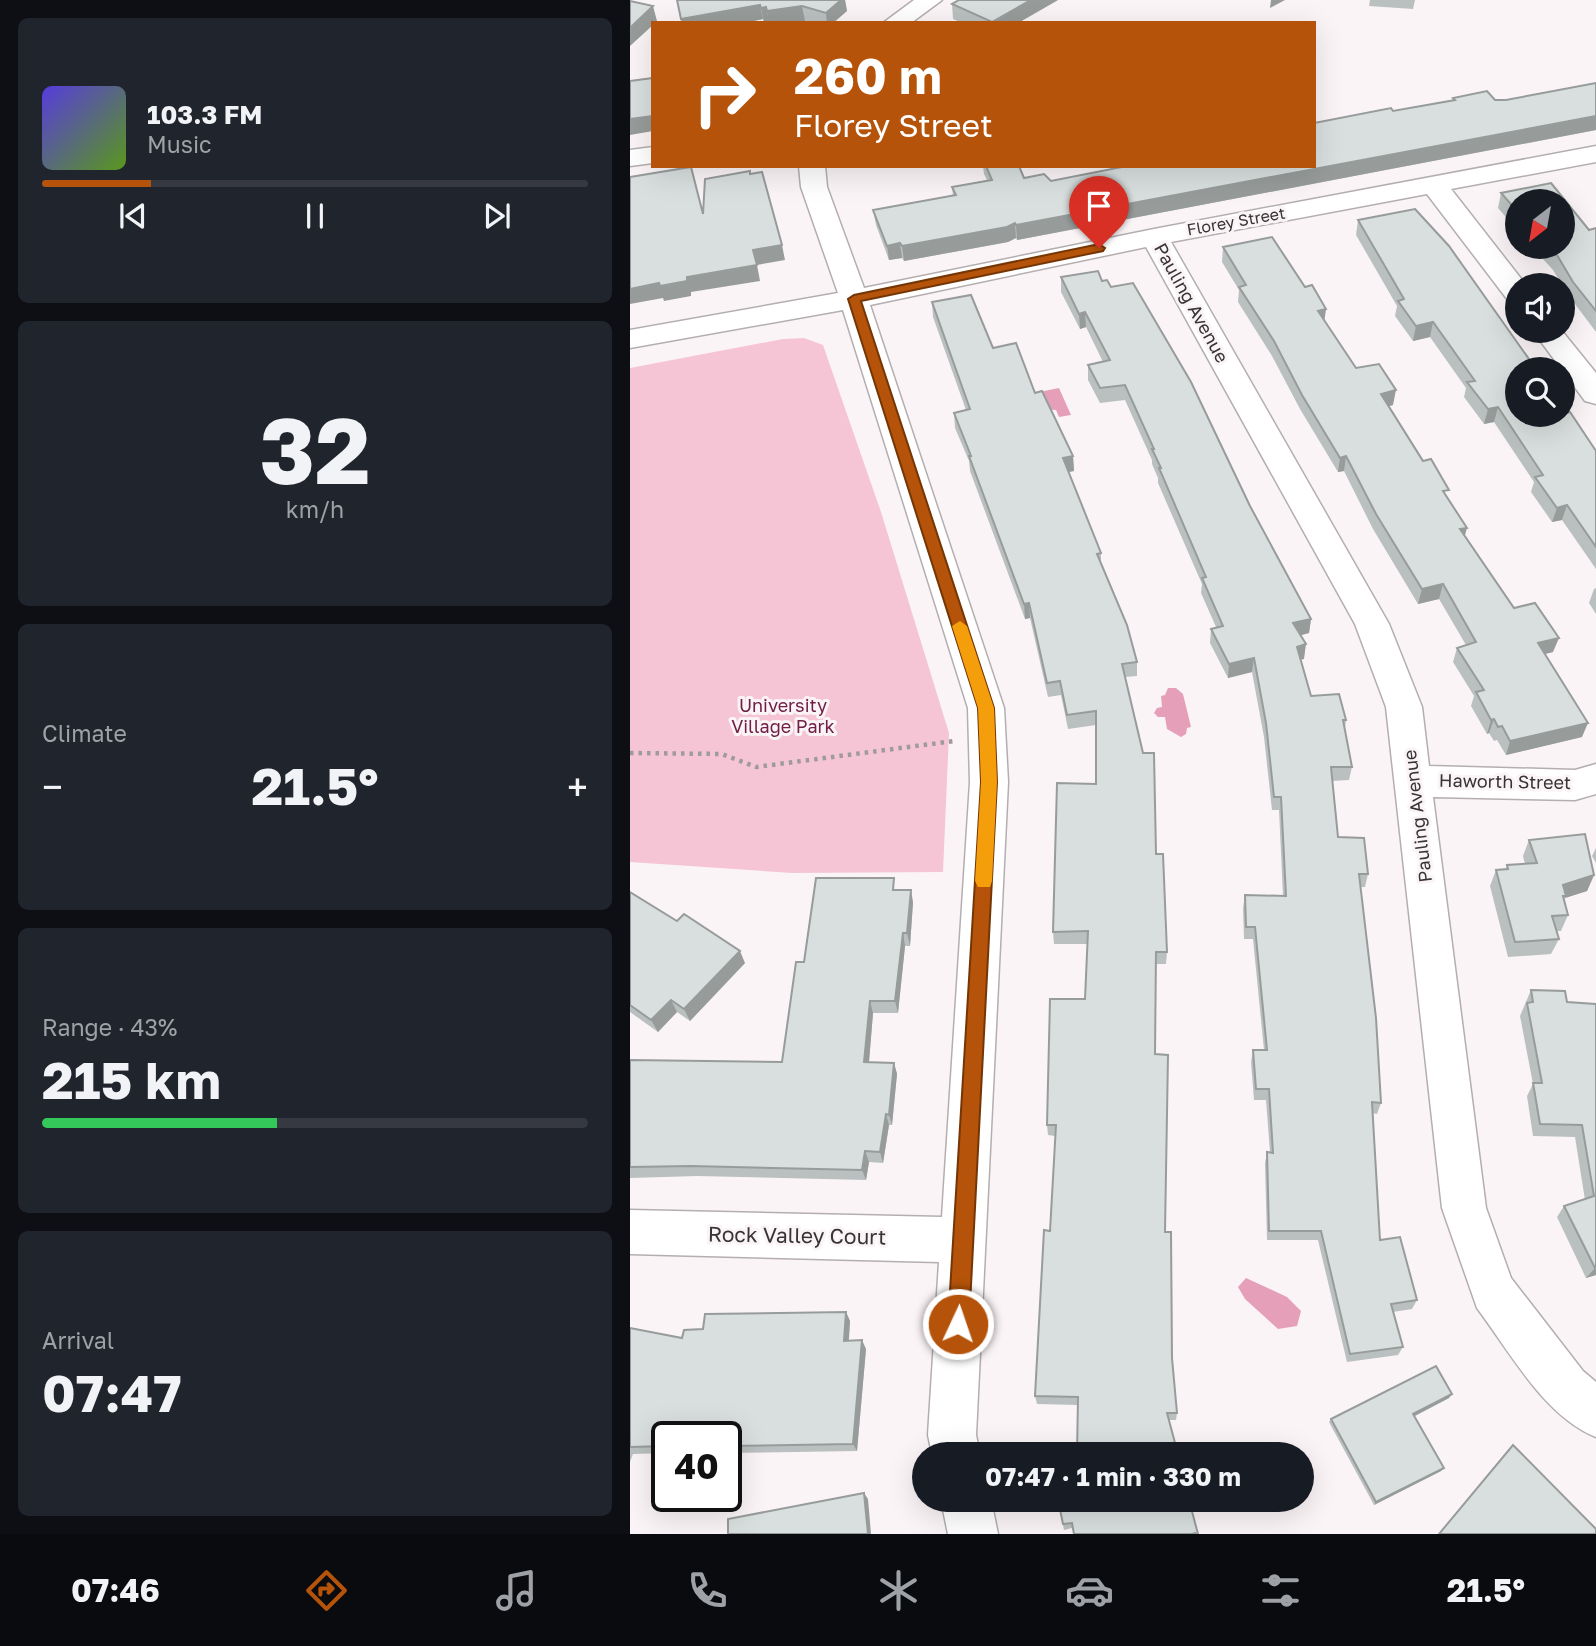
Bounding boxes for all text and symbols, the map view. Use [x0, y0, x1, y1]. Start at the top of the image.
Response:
text: 260 m [794, 46, 942, 105]
icon: right [679, 49, 770, 140]
text: 103.3 FM [147, 99, 262, 130]
text: Florey Street [794, 106, 993, 144]
text: Music [147, 130, 212, 158]
pin [1069, 176, 1129, 248]
icon: arrive [1080, 187, 1118, 225]
north arrow [1505, 189, 1575, 259]
map controls [1505, 189, 1575, 427]
icon: previous [114, 197, 152, 235]
icon: pause [296, 197, 334, 235]
icon: next [478, 197, 516, 235]
street label: Florey Street [1185, 203, 1287, 239]
street label: Pauling Avenue [1150, 239, 1234, 366]
button: sound [1505, 273, 1575, 343]
button: search [1505, 357, 1575, 427]
text: 32 [259, 395, 371, 504]
text: km/h [286, 495, 344, 523]
park label: University Village Park [731, 694, 835, 737]
text: Climate [42, 719, 127, 747]
street label: Pauling Avenue [1398, 749, 1436, 884]
text: 21.5° [251, 754, 379, 816]
text: − [42, 764, 63, 809]
text: + [567, 764, 588, 809]
street label: Haworth Street [1439, 769, 1571, 793]
text: Range · 43% [42, 1013, 177, 1041]
text: 215 km [42, 1048, 221, 1110]
street label: Rock Valley Court [708, 1220, 886, 1250]
position arrow [921, 1287, 995, 1361]
text: Arrival [42, 1326, 114, 1354]
text: 07:47 [42, 1361, 182, 1423]
speed limit sign: 40 [651, 1421, 742, 1512]
text: 07:47 · 1 min · 330 m [985, 1461, 1241, 1492]
icon: directions [302, 1566, 351, 1615]
icon: music [492, 1566, 541, 1615]
icon: phone [683, 1566, 732, 1615]
icon: climate [874, 1566, 923, 1615]
icon: car [1065, 1566, 1114, 1615]
icon: filters [1256, 1566, 1305, 1615]
text: 07:46 [71, 1571, 160, 1609]
text: 21.5° [1447, 1571, 1525, 1609]

